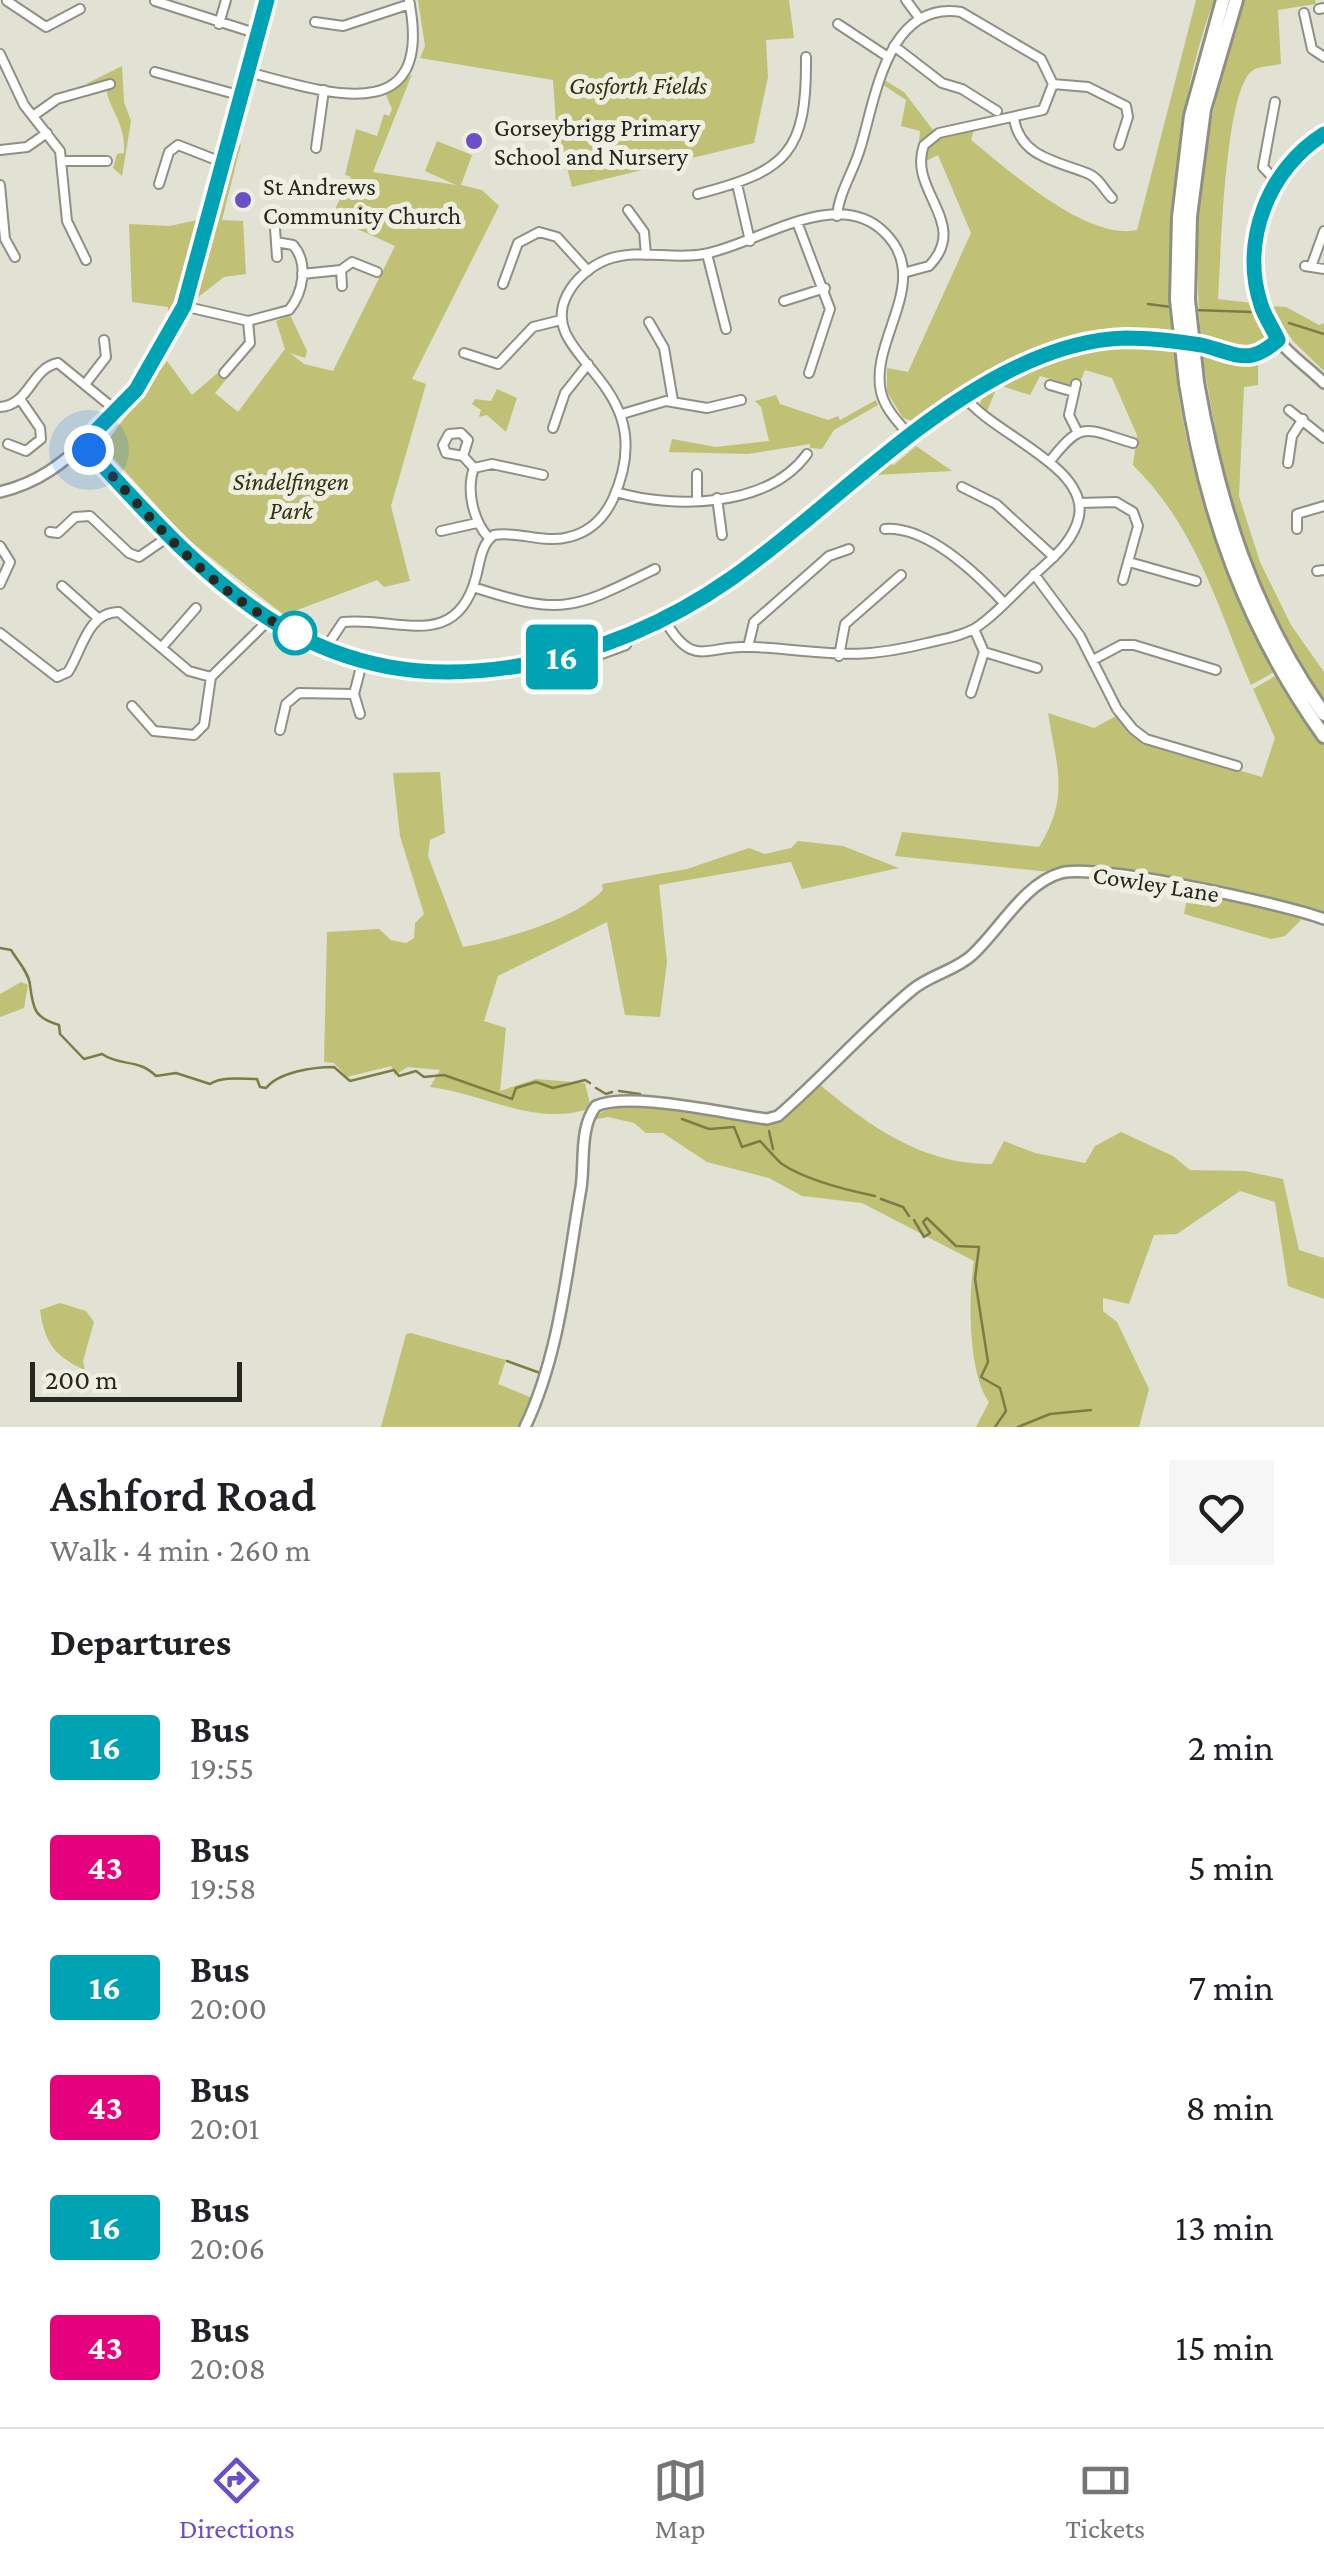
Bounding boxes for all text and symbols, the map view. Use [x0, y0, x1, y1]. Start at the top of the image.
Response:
park label: Gosforth Fields [569, 72, 707, 100]
place label: Gorseybrigg Primary School and Nursery [494, 114, 701, 171]
marker: Gorseybrigg Primary School and Nursery [463, 130, 485, 152]
place label: St Andrews Community Church [263, 173, 461, 230]
marker: St Andrews Community Church [232, 189, 254, 211]
your location [64, 425, 114, 475]
park label: Sindelfingen Park [233, 468, 349, 524]
unlabelled marker [274, 612, 316, 654]
line badge: 16 [517, 624, 607, 690]
text: 16 [546, 638, 578, 677]
street label: Cowley Lane [1091, 861, 1221, 908]
scale bar [30, 1357, 242, 1402]
text: 200 m [45, 1364, 118, 1395]
button: heart [1169, 1460, 1274, 1565]
text: Ashford Road [50, 1468, 316, 1521]
text: Walk · 4 min · 260 m [50, 1532, 311, 1568]
text: Departures [50, 1621, 231, 1663]
text: Bus [190, 1708, 249, 1750]
text: 2 min [1188, 1726, 1274, 1768]
text: 16 [89, 1728, 121, 1767]
text: 19:55 [190, 1750, 254, 1786]
text: Bus [190, 1828, 249, 1870]
text: 5 min [1188, 1846, 1274, 1888]
text: 43 [87, 1848, 123, 1887]
text: 19:58 [190, 1870, 257, 1906]
text: Bus [190, 1948, 249, 1990]
text: 7 min [1188, 1966, 1274, 2008]
text: 16 [89, 1968, 121, 2007]
text: 20:00 [190, 1990, 267, 2026]
text: Bus [190, 2068, 249, 2110]
text: 8 min [1186, 2086, 1274, 2128]
text: 43 [87, 2088, 123, 2127]
text: 20:01 [190, 2110, 259, 2146]
text: Bus [190, 2188, 249, 2230]
text: 13 min [1175, 2206, 1274, 2248]
text: 16 [89, 2208, 121, 2247]
text: 20:06 [190, 2230, 265, 2266]
text: Bus [190, 2308, 249, 2350]
text: 15 min [1175, 2326, 1274, 2368]
text: 43 [87, 2328, 123, 2367]
text: 20:08 [190, 2350, 266, 2386]
tab: Directions [179, 2453, 295, 2544]
tab: Map [653, 2453, 708, 2544]
tab: Tickets [1066, 2453, 1145, 2544]

